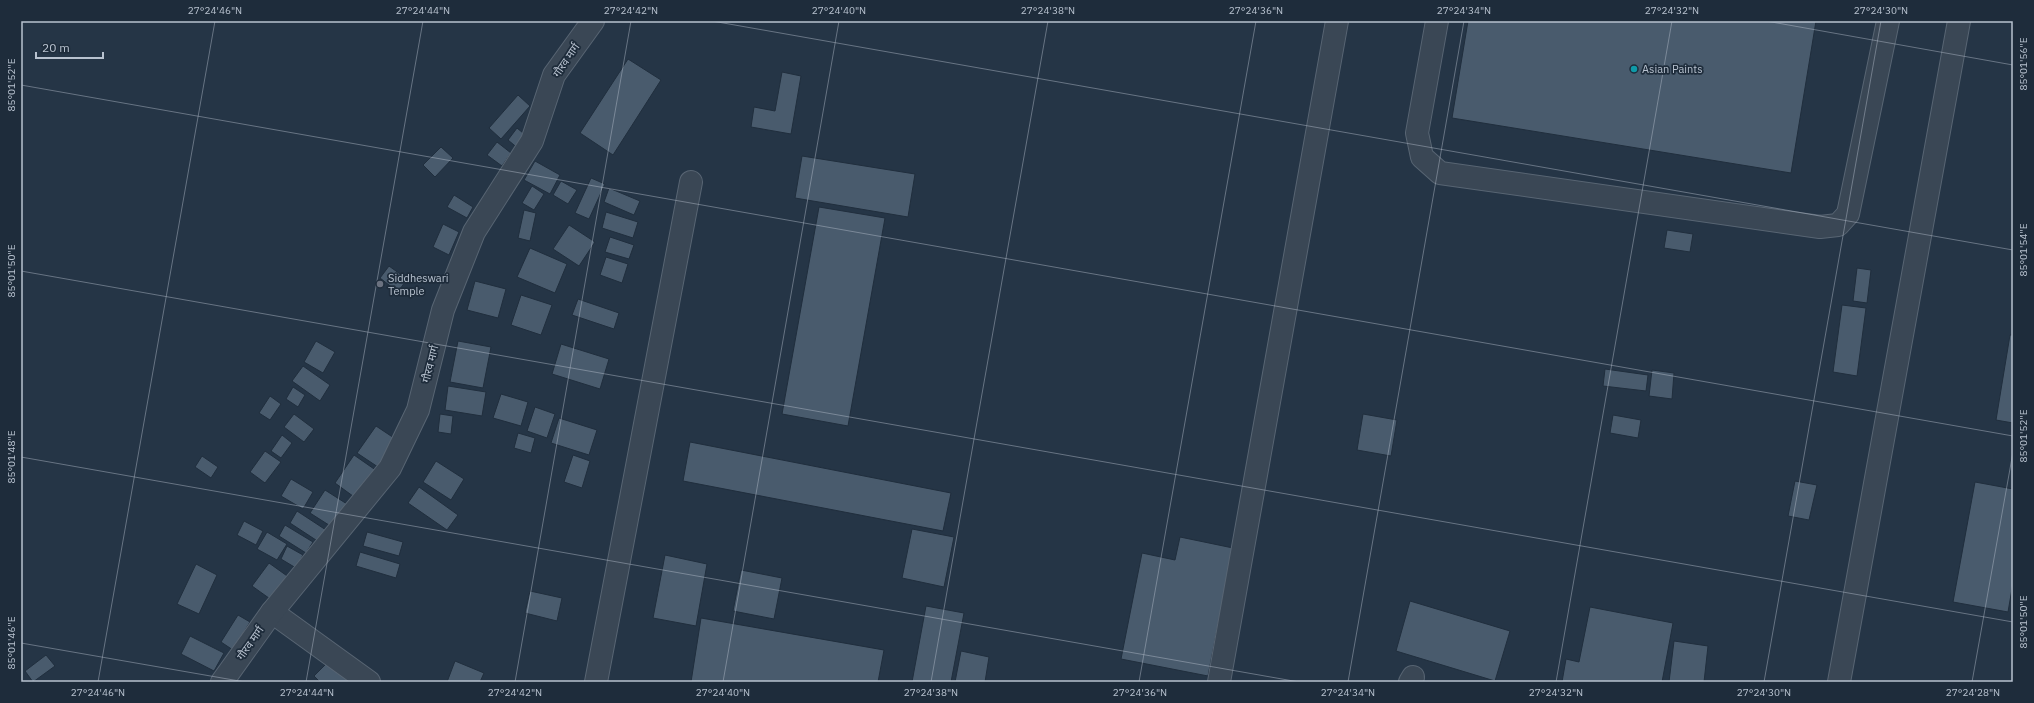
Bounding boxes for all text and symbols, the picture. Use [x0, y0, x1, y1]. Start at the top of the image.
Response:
text: 27°24'46"N [188, 4, 242, 17]
text: 27°24'44"N [396, 4, 450, 17]
text: 27°24'42"N [604, 4, 658, 17]
text: 27°24'40"N [812, 4, 866, 17]
text: 27°24'38"N [1021, 4, 1075, 17]
text: 27°24'36"N [1229, 4, 1283, 17]
text: 27°24'34"N [1437, 4, 1491, 17]
text: 27°24'32"N [1645, 4, 1699, 17]
text: 27°24'30"N [1854, 4, 1908, 17]
scale bar [36, 34, 103, 60]
text: 85°01'56"E [2017, 37, 2030, 91]
text: 20 m [42, 40, 70, 55]
street label: गौरव मार्ग [550, 40, 583, 80]
text: 85°01'52"E [5, 58, 18, 112]
place label: Asian Paints [1642, 62, 1703, 76]
marker: Asian Paints [1629, 64, 1639, 74]
text: 85°01'54"E [2017, 223, 2030, 277]
text: 85°01'50"E [5, 244, 18, 298]
place label: Siddheswari Temple [388, 271, 448, 298]
marker: Siddheswari Temple [375, 279, 385, 289]
street label: गौरव मार्ग [419, 343, 442, 384]
text: 85°01'52"E [2017, 409, 2030, 463]
text: 85°01'48"E [5, 430, 18, 484]
text: 85°01'50"E [2017, 595, 2030, 649]
text: 85°01'46"E [5, 616, 18, 670]
street label: गौरव मार्ग [233, 623, 267, 663]
text: 27°24'46"N [71, 686, 125, 699]
text: 27°24'44"N [280, 686, 334, 699]
text: 27°24'42"N [488, 686, 542, 699]
text: 27°24'40"N [696, 686, 750, 699]
text: 27°24'38"N [904, 686, 958, 699]
text: 27°24'36"N [1113, 686, 1167, 699]
text: 27°24'34"N [1321, 686, 1375, 699]
text: 27°24'32"N [1529, 686, 1583, 699]
text: 27°24'30"N [1737, 686, 1791, 699]
text: 27°24'28"N [1946, 686, 2000, 699]

